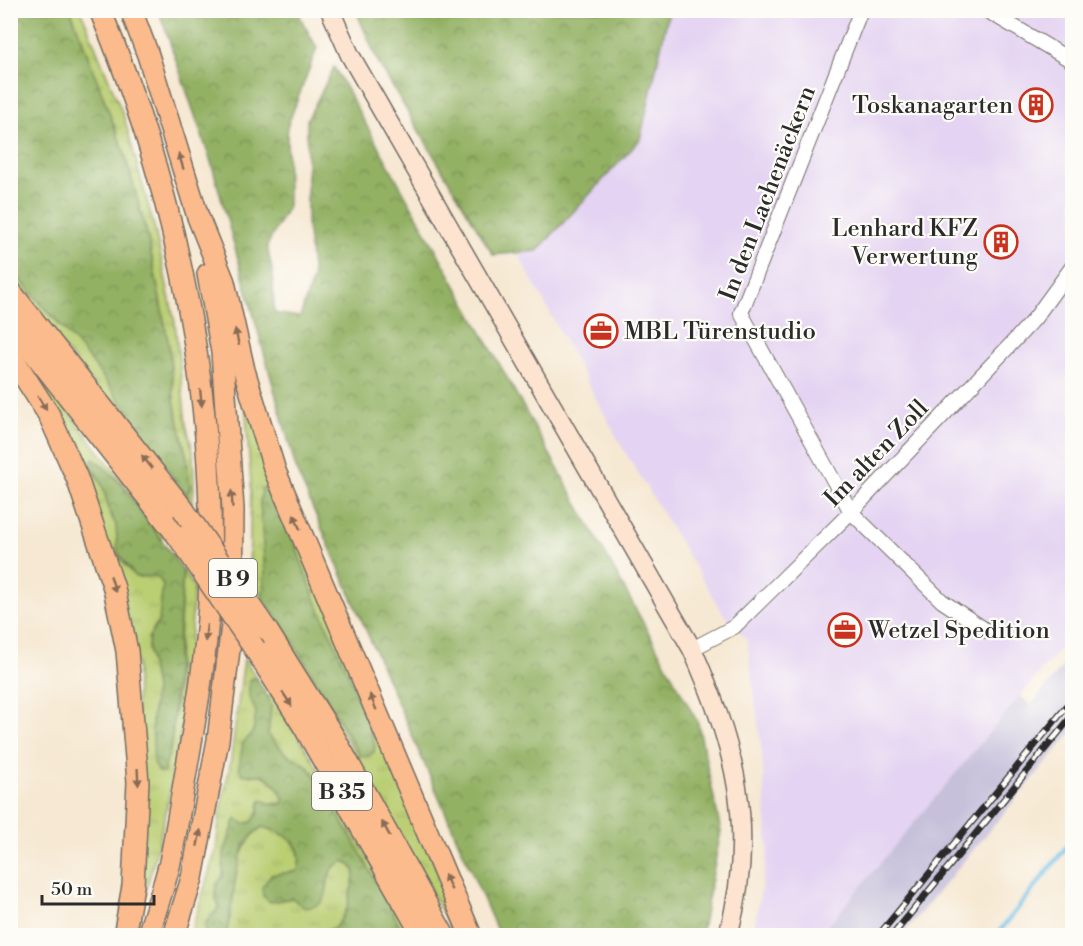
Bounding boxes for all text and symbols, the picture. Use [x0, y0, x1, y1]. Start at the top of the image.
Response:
street label: In den Lachenäckern [713, 82, 823, 305]
building icon: Toskanagarten [1018, 87, 1054, 123]
place label: Toskanagarten [852, 91, 1013, 121]
one-way arrow [176, 152, 185, 170]
place label: Lenhard KFZ Verwertung [832, 214, 979, 272]
building icon: Lenhard KFZ Verwertung [983, 224, 1019, 260]
office icon: MBL Türenstudio [583, 313, 619, 349]
place label: MBL Türenstudio [624, 317, 816, 347]
one-way arrow [231, 328, 241, 346]
one-way arrow [196, 388, 205, 407]
street label: Im alten Zoll [818, 394, 935, 514]
one-way arrow [36, 395, 47, 411]
one-way arrow [141, 455, 153, 470]
one-way arrow [228, 489, 237, 508]
one-way arrow [292, 513, 302, 531]
road number: B 9 [209, 559, 257, 597]
one-way arrow [109, 575, 118, 593]
office icon: Wetzel Spedition [827, 612, 863, 648]
place label: Wetzel Spedition [867, 616, 1050, 646]
one-way arrow [201, 623, 211, 642]
one-way arrow [281, 690, 292, 707]
one-way arrow [368, 693, 377, 711]
one-way arrow [133, 768, 142, 787]
road number: B 35 [312, 772, 372, 810]
one-way arrow [380, 821, 391, 837]
one-way arrow [195, 829, 204, 848]
scale bar [42, 868, 154, 906]
one-way arrow [444, 873, 453, 890]
text: 50 m [51, 878, 93, 901]

